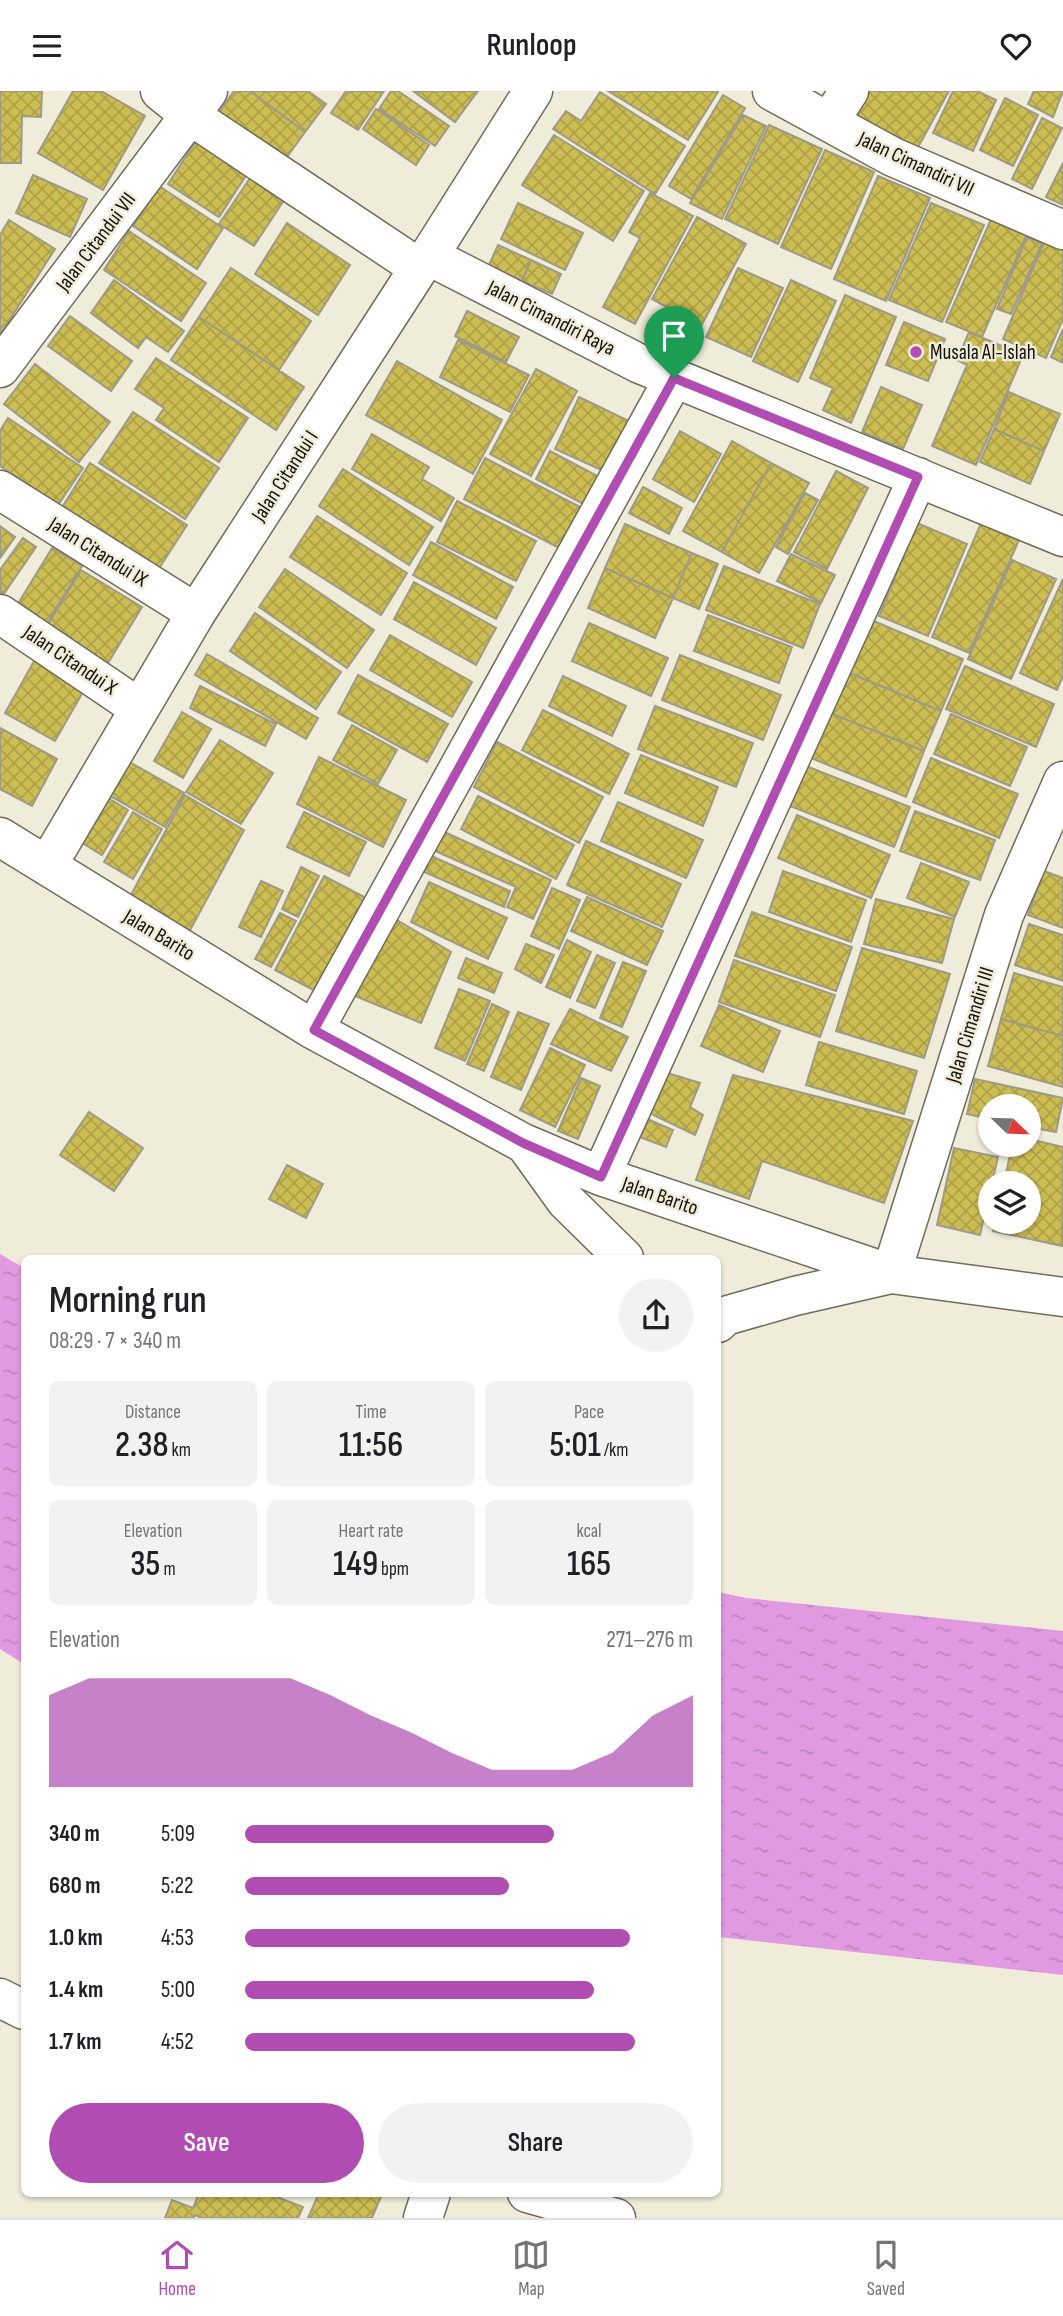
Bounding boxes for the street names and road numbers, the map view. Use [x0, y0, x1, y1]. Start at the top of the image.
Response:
street label: Jalan Cimandiri VII [853, 126, 978, 202]
street label: Jalan Citandui VII [50, 188, 141, 297]
street label: Jalan Cimandiri Raya [482, 275, 619, 361]
street label: Jalan Citandui I [246, 426, 324, 527]
street label: Jalan Citandui IX [43, 511, 152, 592]
street label: Jalan Citandui X [17, 619, 122, 701]
street label: Jalan Barito [118, 903, 199, 966]
street label: Jalan Cimandiri III [940, 964, 999, 1087]
street label: Jalan Barito [618, 1171, 701, 1221]

